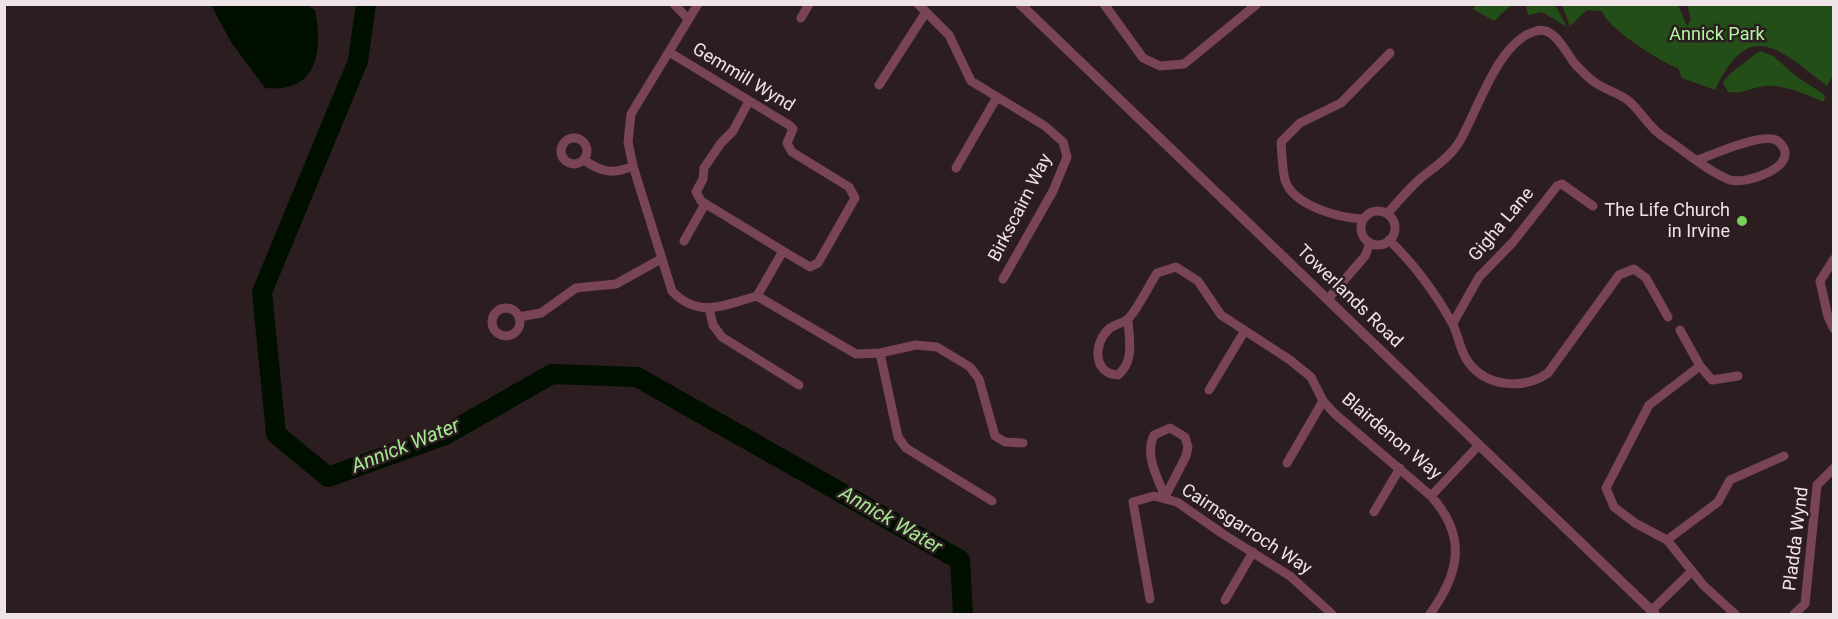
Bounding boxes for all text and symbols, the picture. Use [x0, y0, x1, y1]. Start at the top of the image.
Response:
park label: Annick Park [1669, 24, 1765, 46]
street label: Gemmill Wynd [688, 39, 798, 117]
street label: Birkscairn Way [985, 151, 1057, 265]
street label: Gigha Lane [1465, 184, 1539, 266]
place label: The Life Church in Irvine [1604, 200, 1730, 242]
marker: The Life Church in Irvine [1735, 214, 1749, 228]
street label: Towerlands Road [1292, 241, 1406, 353]
street label: Blairdenon Way [1337, 389, 1445, 485]
water label: Annick Water [348, 414, 464, 480]
street label: Cairnsgarroch Way [1177, 480, 1315, 580]
water label: Annick Water [834, 482, 946, 560]
street label: Pladda Wynd [1780, 486, 1814, 592]

